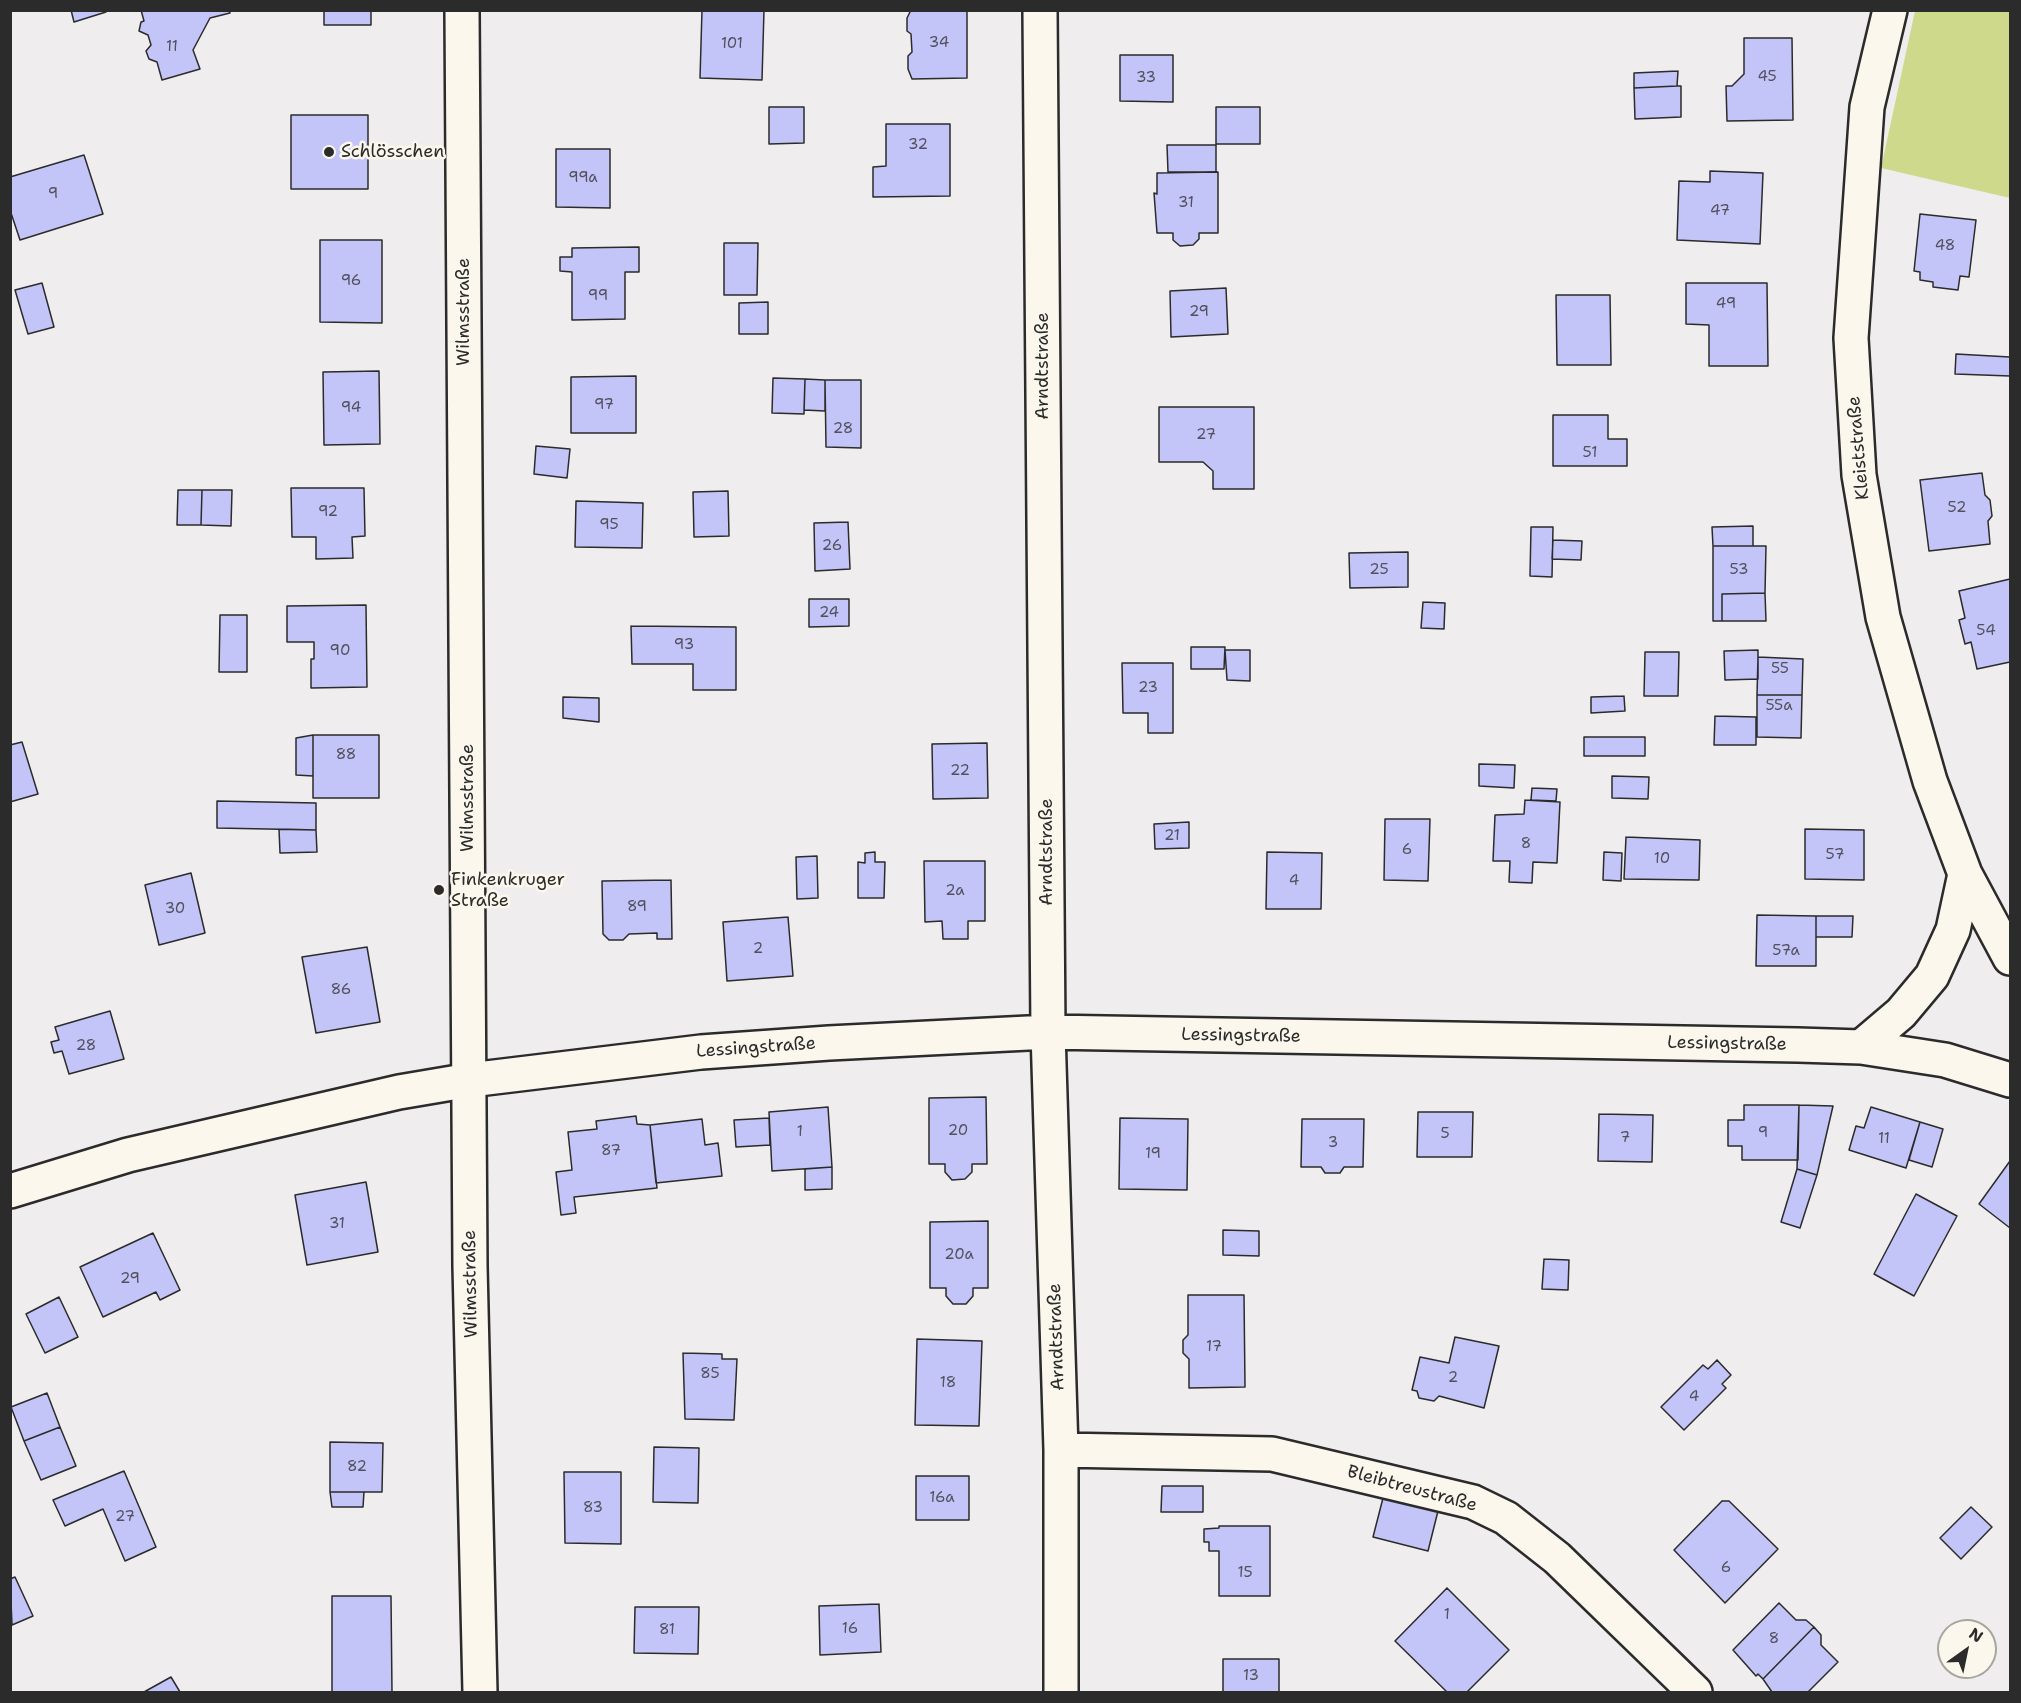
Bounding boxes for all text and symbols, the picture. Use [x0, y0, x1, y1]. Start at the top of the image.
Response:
house number: 34 [929, 34, 949, 52]
house number: 101 [721, 35, 743, 53]
house number: 11 [166, 38, 178, 56]
house number: 45 [1757, 68, 1777, 86]
house number: 33 [1136, 69, 1156, 87]
house number: 32 [908, 136, 928, 154]
place label: Schlösschen [341, 141, 444, 163]
marker: Schlösschen [322, 145, 336, 159]
house number: 99a [568, 169, 598, 187]
house number: 9 [48, 185, 58, 203]
house number: 31 [1178, 194, 1194, 212]
house number: 47 [1710, 202, 1730, 220]
house number: 48 [1935, 237, 1955, 255]
street label: Wilmsstraße [453, 258, 475, 366]
house number: 96 [341, 272, 361, 290]
house number: 99 [588, 287, 608, 305]
house number: 49 [1716, 295, 1736, 313]
house number: 29 [1189, 303, 1209, 321]
street label: Arndtstraße [1032, 312, 1054, 420]
street label: Kleiststraße [1844, 395, 1874, 501]
house number: 97 [594, 396, 614, 414]
house number: 94 [341, 399, 361, 417]
house number: 28 [833, 420, 853, 438]
house number: 27 [1196, 426, 1216, 444]
house number: 51 [1583, 444, 1597, 462]
house number: 52 [1948, 499, 1966, 517]
house number: 92 [318, 503, 338, 521]
house number: 95 [599, 516, 619, 534]
house number: 26 [822, 537, 842, 555]
house number: 25 [1369, 561, 1389, 579]
house number: 53 [1730, 561, 1748, 579]
house number: 24 [819, 604, 839, 622]
house number: 54 [1976, 622, 1996, 640]
house number: 93 [674, 636, 694, 654]
house number: 90 [330, 642, 350, 660]
house number: 55 [1771, 660, 1789, 678]
house number: 23 [1138, 679, 1158, 697]
house number: 55a [1765, 697, 1793, 715]
street label: Wilmsstraße [457, 744, 479, 852]
house number: 88 [336, 746, 356, 764]
house number: 22 [950, 762, 970, 780]
street label: Arndtstraße [1036, 798, 1058, 906]
house number: 21 [1164, 827, 1180, 845]
house number: 8 [1521, 835, 1531, 853]
house number: 6 [1402, 841, 1412, 859]
house number: 57 [1826, 846, 1844, 864]
house number: 10 [1654, 850, 1670, 868]
place label: Finkenkruger Straße [451, 869, 565, 912]
house number: 4 [1289, 872, 1299, 890]
house number: 2a [945, 882, 965, 900]
marker: Finkenkruger Straße [432, 883, 446, 897]
house number: 89 [627, 898, 647, 916]
house number: 30 [165, 900, 185, 918]
house number: 2 [753, 940, 763, 958]
house number: 57a [1772, 942, 1800, 960]
house number: 86 [331, 981, 351, 999]
street label: Lessingstraße [1181, 1024, 1301, 1048]
street label: Lessingstraße [1667, 1032, 1787, 1056]
street label: Lessingstraße [696, 1033, 816, 1063]
house number: 28 [76, 1037, 96, 1055]
house number: 20 [948, 1122, 968, 1140]
house number: 1 [797, 1123, 803, 1141]
house number: 9 [1758, 1124, 1768, 1142]
house number: 5 [1440, 1125, 1450, 1143]
house number: 7 [1620, 1129, 1630, 1147]
house number: 11 [1878, 1130, 1890, 1148]
house number: 3 [1328, 1134, 1338, 1152]
house number: 87 [601, 1142, 621, 1160]
house number: 19 [1145, 1145, 1161, 1163]
house number: 31 [329, 1215, 345, 1233]
street label: Wilmsstraße [459, 1230, 483, 1338]
house number: 20a [944, 1246, 974, 1264]
house number: 29 [120, 1270, 140, 1288]
street label: Arndtstraße [1044, 1283, 1070, 1391]
house number: 17 [1206, 1338, 1222, 1356]
house number: 85 [700, 1365, 720, 1383]
house number: 2 [1448, 1369, 1458, 1387]
house number: 18 [940, 1374, 956, 1392]
house number: 4 [1689, 1388, 1699, 1406]
house number: 82 [347, 1458, 367, 1476]
street label: Bleibtreustraße [1345, 1461, 1479, 1517]
house number: 16a [929, 1489, 955, 1507]
house number: 83 [583, 1499, 603, 1517]
house number: 27 [115, 1508, 135, 1526]
house number: 6 [1721, 1559, 1731, 1577]
house number: 15 [1237, 1564, 1253, 1582]
house number: 1 [1444, 1606, 1450, 1624]
north arrow [1937, 1619, 1997, 1679]
house number: 16 [842, 1620, 858, 1638]
house number: 81 [659, 1621, 675, 1639]
text: N [1965, 1623, 1987, 1647]
house number: 8 [1769, 1630, 1779, 1648]
house number: 13 [1243, 1667, 1259, 1685]

